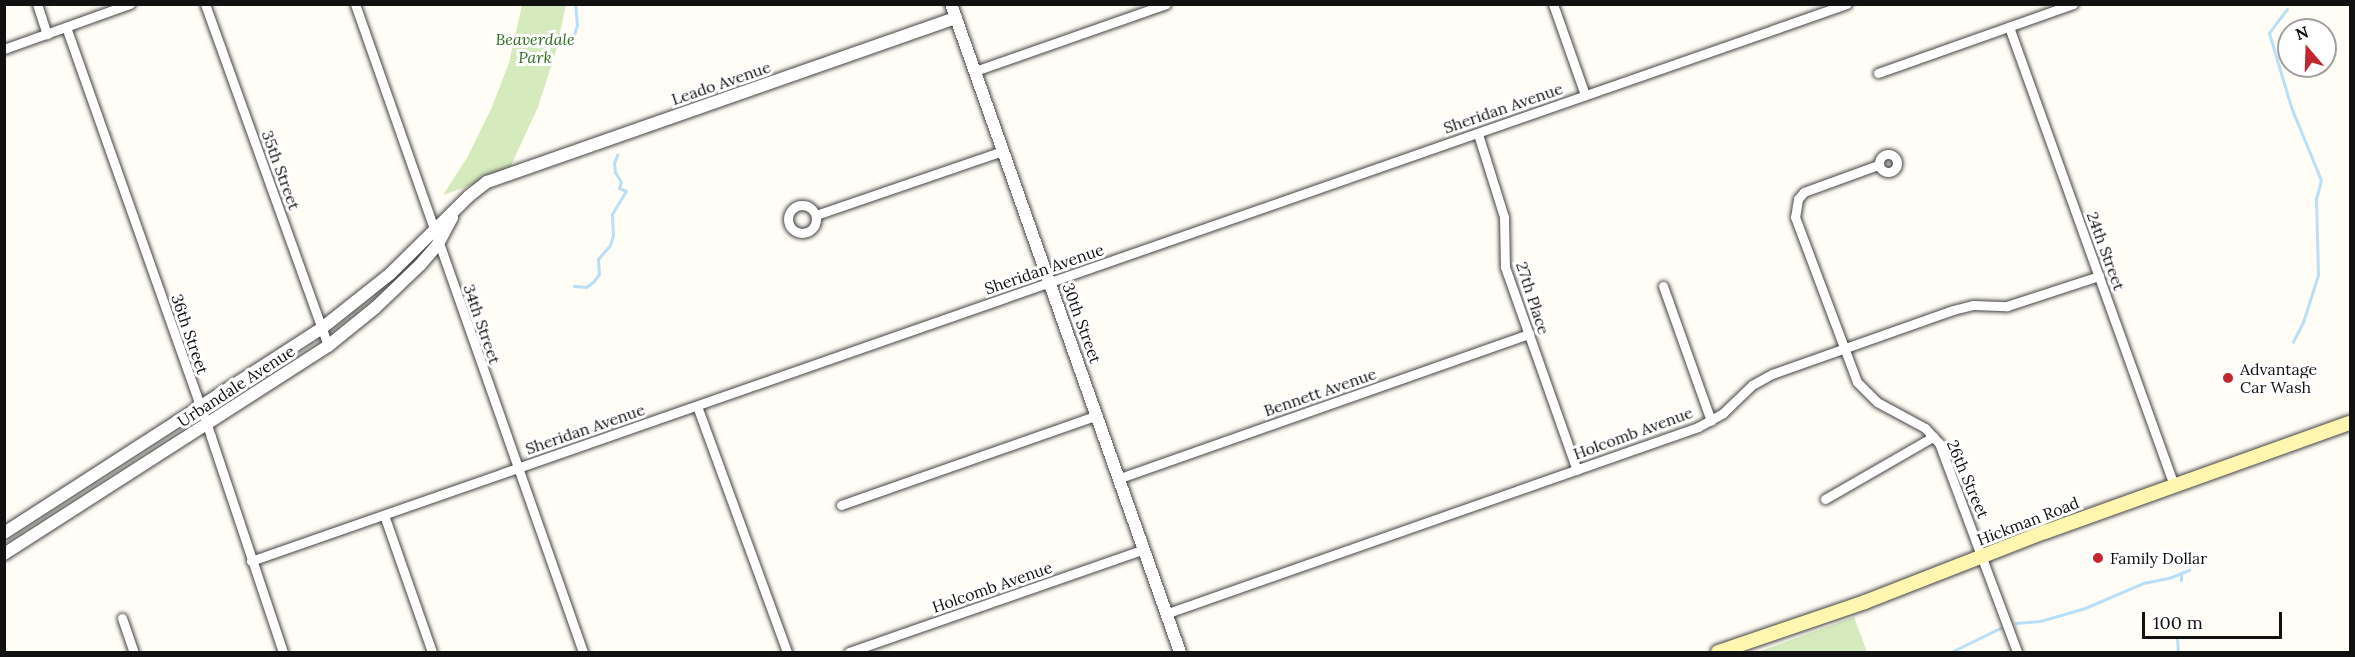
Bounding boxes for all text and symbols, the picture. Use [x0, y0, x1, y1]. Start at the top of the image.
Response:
north arrow [2277, 18, 2337, 78]
text: N [2293, 21, 2311, 44]
park label: Beaverdale Park [495, 29, 575, 67]
street label: Leado Avenue [669, 57, 773, 109]
street label: Sheridan Avenue [1441, 79, 1565, 137]
street label: 35th Street [258, 128, 304, 212]
street label: 24th Street [2083, 209, 2129, 293]
street label: Sheridan Avenue [982, 240, 1106, 298]
street label: 27th Place [1512, 259, 1554, 337]
street label: 30th Street [1059, 280, 1105, 366]
street label: 34th Street [459, 282, 505, 366]
street label: 36th Street [167, 291, 213, 377]
street label: Urbandale Avenue [174, 341, 298, 431]
place label: Advantage Car Wash [2240, 359, 2317, 397]
street label: Bennett Avenue [1261, 364, 1379, 420]
marker: Advantage Car Wash [2221, 371, 2235, 385]
street label: Sheridan Avenue [523, 400, 647, 458]
street label: Holcomb Avenue [1571, 402, 1695, 464]
street label: 26th Street [1943, 437, 1993, 521]
street label: Hickman Road [1974, 493, 2082, 549]
place label: Family Dollar [2110, 548, 2207, 568]
marker: Family Dollar [2091, 551, 2105, 565]
street label: Holcomb Avenue [929, 557, 1055, 617]
scale bar [2145, 600, 2284, 638]
text: 100 m [2153, 611, 2203, 634]

